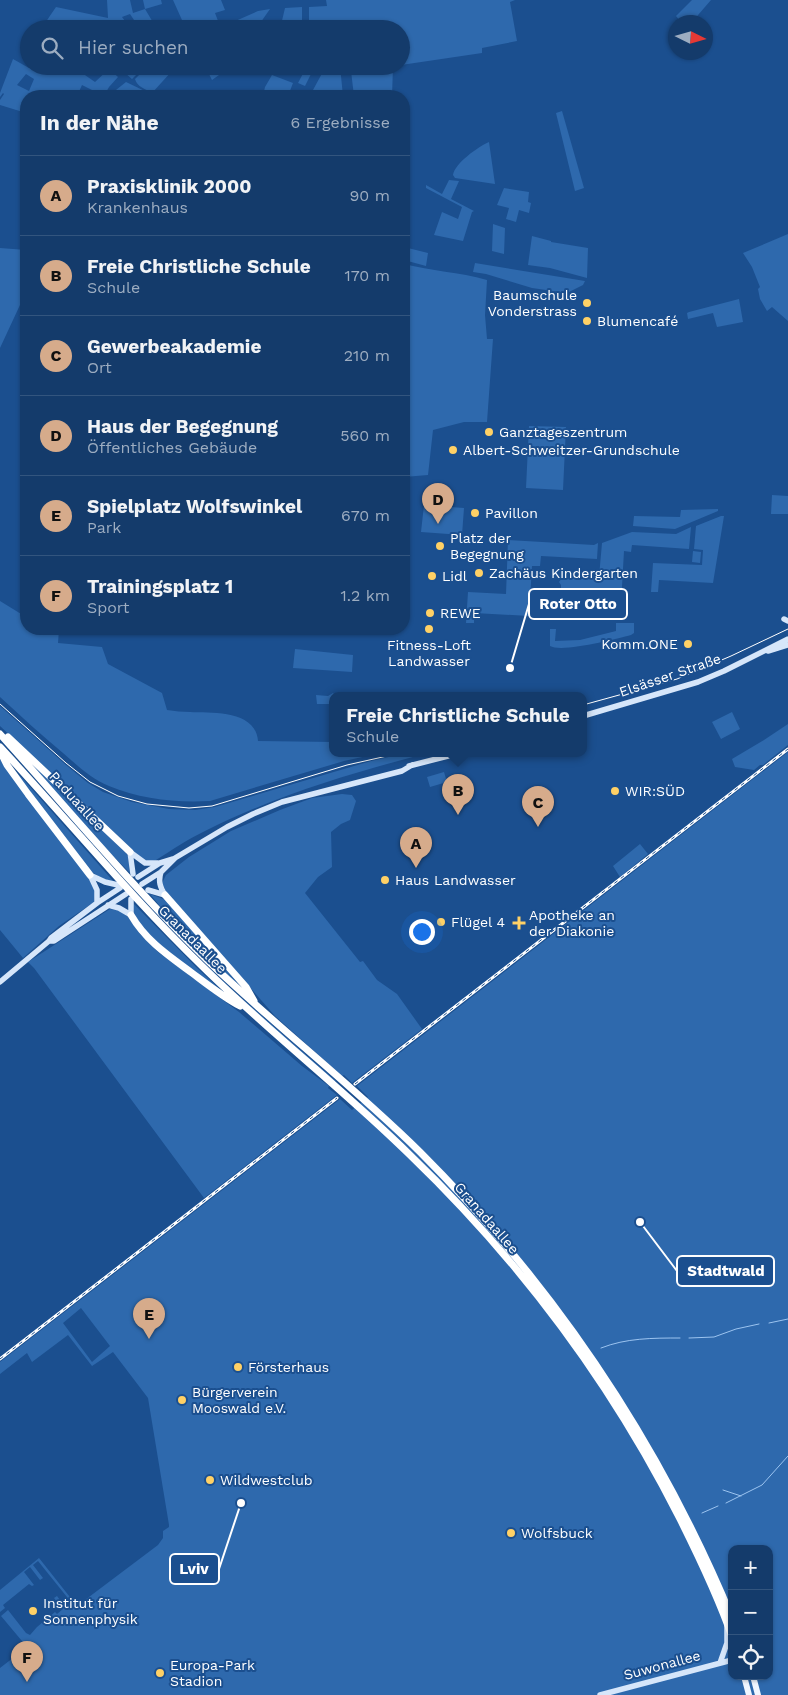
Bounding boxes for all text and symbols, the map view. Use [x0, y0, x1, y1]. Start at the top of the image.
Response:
north arrow [668, 15, 713, 60]
search box [20, 20, 410, 75]
icon: search [38, 34, 66, 62]
text: Hier suchen [78, 36, 189, 59]
text: In der Nähe [40, 110, 159, 135]
text: 6 Ergebnisse [290, 113, 390, 132]
text: Praxisklinik 2000 [87, 175, 251, 198]
text: A [51, 186, 61, 205]
text: 90 m [349, 186, 390, 205]
text: Krankenhaus [87, 198, 188, 217]
text: Freie Christliche Schule [87, 255, 311, 278]
text: B [51, 266, 61, 285]
text: 170 m [344, 266, 390, 285]
text: Schule [87, 278, 140, 297]
place label: Baumschule Vonderstrass [488, 287, 577, 319]
marker: Baumschule Vonderstrass [581, 297, 593, 309]
place label: Blumencafé [597, 313, 678, 329]
marker: Blumencafé [581, 315, 593, 327]
text: Gewerbeakademie [87, 335, 261, 358]
text: C [51, 346, 61, 365]
text: 210 m [344, 346, 390, 365]
text: Ort [87, 358, 112, 377]
text: Haus der Begegnung [87, 415, 278, 438]
place label: Ganztageszentrum [499, 424, 627, 440]
text: D [50, 426, 62, 445]
text: 560 m [340, 426, 390, 445]
marker: Ganztageszentrum [483, 426, 495, 438]
text: Öffentliches Gebäude [87, 438, 257, 457]
place label: Albert-Schweitzer-Grundschule [463, 442, 680, 458]
marker: Albert-Schweitzer-Grundschule [447, 444, 459, 456]
pin: D [422, 483, 454, 524]
text: Spielplatz Wolfswinkel [87, 495, 302, 518]
place label: Pavillon [485, 505, 538, 521]
text: E [51, 506, 61, 525]
text: 670 m [341, 506, 390, 525]
marker: Pavillon [469, 507, 481, 519]
text: Park [87, 518, 121, 537]
place label: Platz der Begegnung [450, 530, 524, 562]
marker: Platz der Begegnung [434, 540, 446, 552]
place label: Zachäus Kindergarten [489, 565, 638, 581]
marker: Zachäus Kindergarten [473, 567, 485, 579]
place label: Lidl [442, 568, 468, 584]
marker: Lidl [426, 570, 438, 582]
text: Trainingsplatz 1 [87, 575, 233, 598]
text: F [51, 586, 61, 605]
text: 1.2 km [340, 586, 390, 605]
callout: Roter Otto [529, 589, 627, 619]
text: Roter Otto [539, 595, 617, 613]
text: Sport [87, 598, 130, 617]
place label: REWE [440, 605, 481, 621]
marker: REWE [424, 607, 436, 619]
marker: Fitness-Loft Landwasser [423, 623, 435, 635]
place label: Komm.ONE [601, 636, 678, 652]
place label: Fitness-Loft Landwasser [387, 637, 471, 669]
marker: Komm.ONE [682, 638, 694, 650]
street label: Elsässer Straße [617, 650, 723, 700]
popup [329, 692, 587, 757]
text: Freie Christliche Schule [346, 704, 570, 727]
text: Schule [346, 727, 399, 746]
street label: Paduaallee [46, 768, 108, 834]
pin: B [442, 774, 474, 815]
place label: WIR:SÜD [625, 783, 685, 799]
marker: WIR:SÜD [609, 785, 621, 797]
pin: C [522, 786, 554, 827]
pin: A [400, 827, 432, 868]
place label: Haus Landwasser [395, 872, 516, 888]
marker: Haus Landwasser [379, 874, 391, 886]
street label: Granadaallee [156, 902, 230, 976]
place label: Apotheke an der Diakonie [529, 907, 615, 939]
place label: Flügel 4 [451, 914, 505, 930]
marker: Flügel 4 [435, 916, 447, 928]
marker: Apotheke an der Diakonie [513, 917, 525, 929]
your location [409, 919, 435, 945]
street label: Granadaallee [452, 1179, 522, 1257]
callout: Stadtwald [677, 1256, 774, 1286]
text: Stadtwald [687, 1262, 765, 1280]
pin: E [133, 1298, 165, 1339]
place label: Försterhaus [248, 1359, 329, 1375]
marker: Försterhaus [232, 1361, 244, 1373]
place label: Bürgerverein Mooswald e.V. [192, 1384, 286, 1416]
marker: Bürgerverein Mooswald e.V. [176, 1394, 188, 1406]
place label: Wildwestclub [220, 1472, 313, 1488]
marker: Wildwestclub [204, 1474, 216, 1486]
place label: Wolfsbuck [521, 1525, 593, 1541]
marker: Wolfsbuck [505, 1527, 517, 1539]
map controls [728, 1545, 773, 1680]
button: + [728, 1545, 773, 1590]
callout: Lviv [170, 1554, 219, 1584]
text: Lviv [179, 1560, 209, 1578]
button: − [728, 1590, 773, 1635]
place label: Institut für Sonnenphysik [43, 1595, 138, 1627]
marker: Institut für Sonnenphysik [27, 1605, 39, 1617]
button: locate [728, 1635, 773, 1680]
pin: F [11, 1641, 43, 1682]
street label: Suwonallee [622, 1647, 702, 1683]
place label: Europa-Park Stadion [170, 1657, 255, 1689]
marker: Europa-Park Stadion [154, 1667, 166, 1679]

